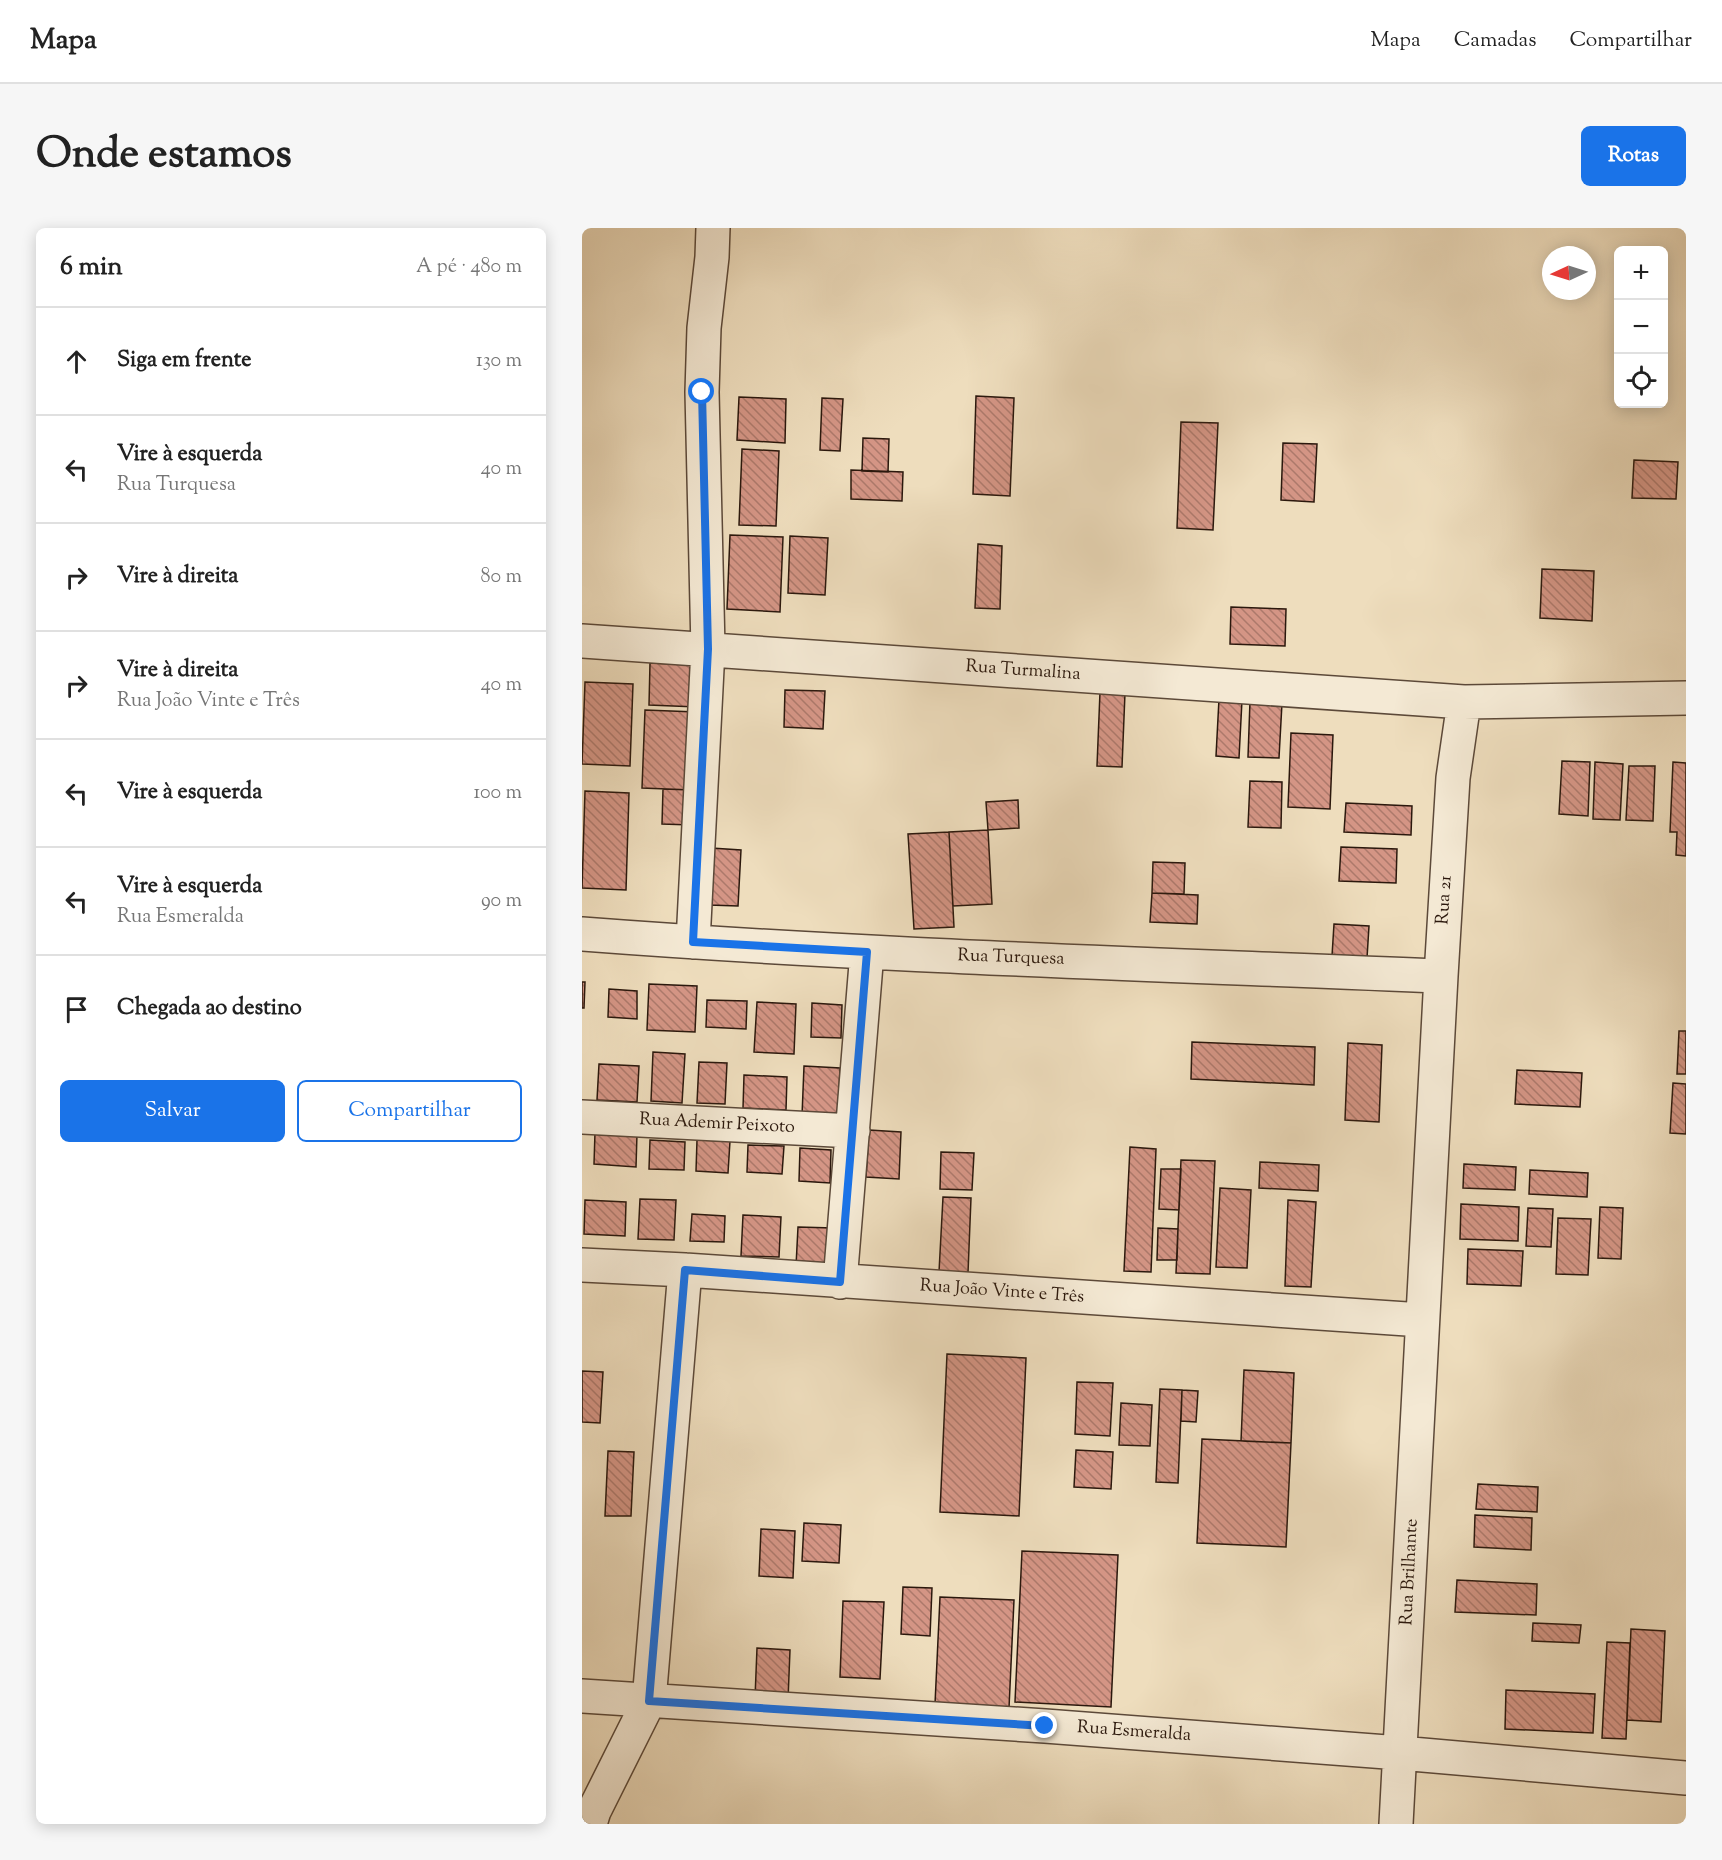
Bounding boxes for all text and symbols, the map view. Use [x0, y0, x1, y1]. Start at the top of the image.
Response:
text: Mapa [30, 21, 97, 61]
text: Mapa [1371, 26, 1421, 56]
text: Camadas [1454, 26, 1537, 56]
text: Compartilhar [1570, 26, 1692, 56]
text: Onde estamos [36, 126, 292, 186]
button: Rotas [1581, 126, 1686, 186]
north arrow [1542, 246, 1596, 300]
map controls [1614, 246, 1668, 408]
button: + [1614, 246, 1668, 300]
text: 6 min [60, 249, 123, 286]
text: A pé · 480 m [416, 253, 522, 282]
button: − [1614, 300, 1668, 354]
icon: ahead [60, 345, 93, 378]
text: Siga em frente [117, 345, 252, 377]
text: 130 m [476, 347, 522, 376]
button: locate [1614, 354, 1668, 408]
route start [688, 378, 714, 404]
text: Vire à esquerda [117, 439, 262, 471]
icon: left [60, 453, 93, 486]
text: 40 m [481, 455, 522, 484]
text: Rua Turquesa [117, 471, 236, 500]
icon: right [60, 561, 93, 594]
text: Vire à direita [117, 561, 239, 593]
text: 80 m [481, 563, 522, 592]
street label: Rua Turmalina [965, 654, 1081, 688]
text: Vire à direita [117, 655, 239, 687]
icon: right [60, 669, 93, 702]
text: 40 m [481, 671, 522, 700]
text: Rua João Vinte e Três [117, 687, 300, 716]
icon: left [60, 777, 93, 810]
text: Vire à esquerda [117, 777, 262, 809]
text: 100 m [473, 779, 522, 808]
text: Vire à esquerda [117, 871, 262, 903]
street label: Rua 21 [1430, 874, 1460, 926]
icon: left [60, 885, 93, 918]
text: 90 m [481, 887, 522, 916]
text: Rua Esmeralda [117, 903, 244, 932]
street label: Rua Turquesa [957, 943, 1065, 973]
icon: arrive [60, 993, 93, 1026]
text: Chegada ao destino [117, 993, 302, 1025]
button: Salvar [60, 1080, 285, 1142]
button: Compartilhar [297, 1080, 522, 1142]
street label: Rua Ademir Peixoto [639, 1107, 796, 1141]
street label: Rua João Vinte e Três [919, 1273, 1085, 1311]
street label: Rua Brilhante [1394, 1518, 1426, 1626]
route end [1031, 1712, 1057, 1738]
street label: Rua Esmeralda [1076, 1715, 1192, 1749]

